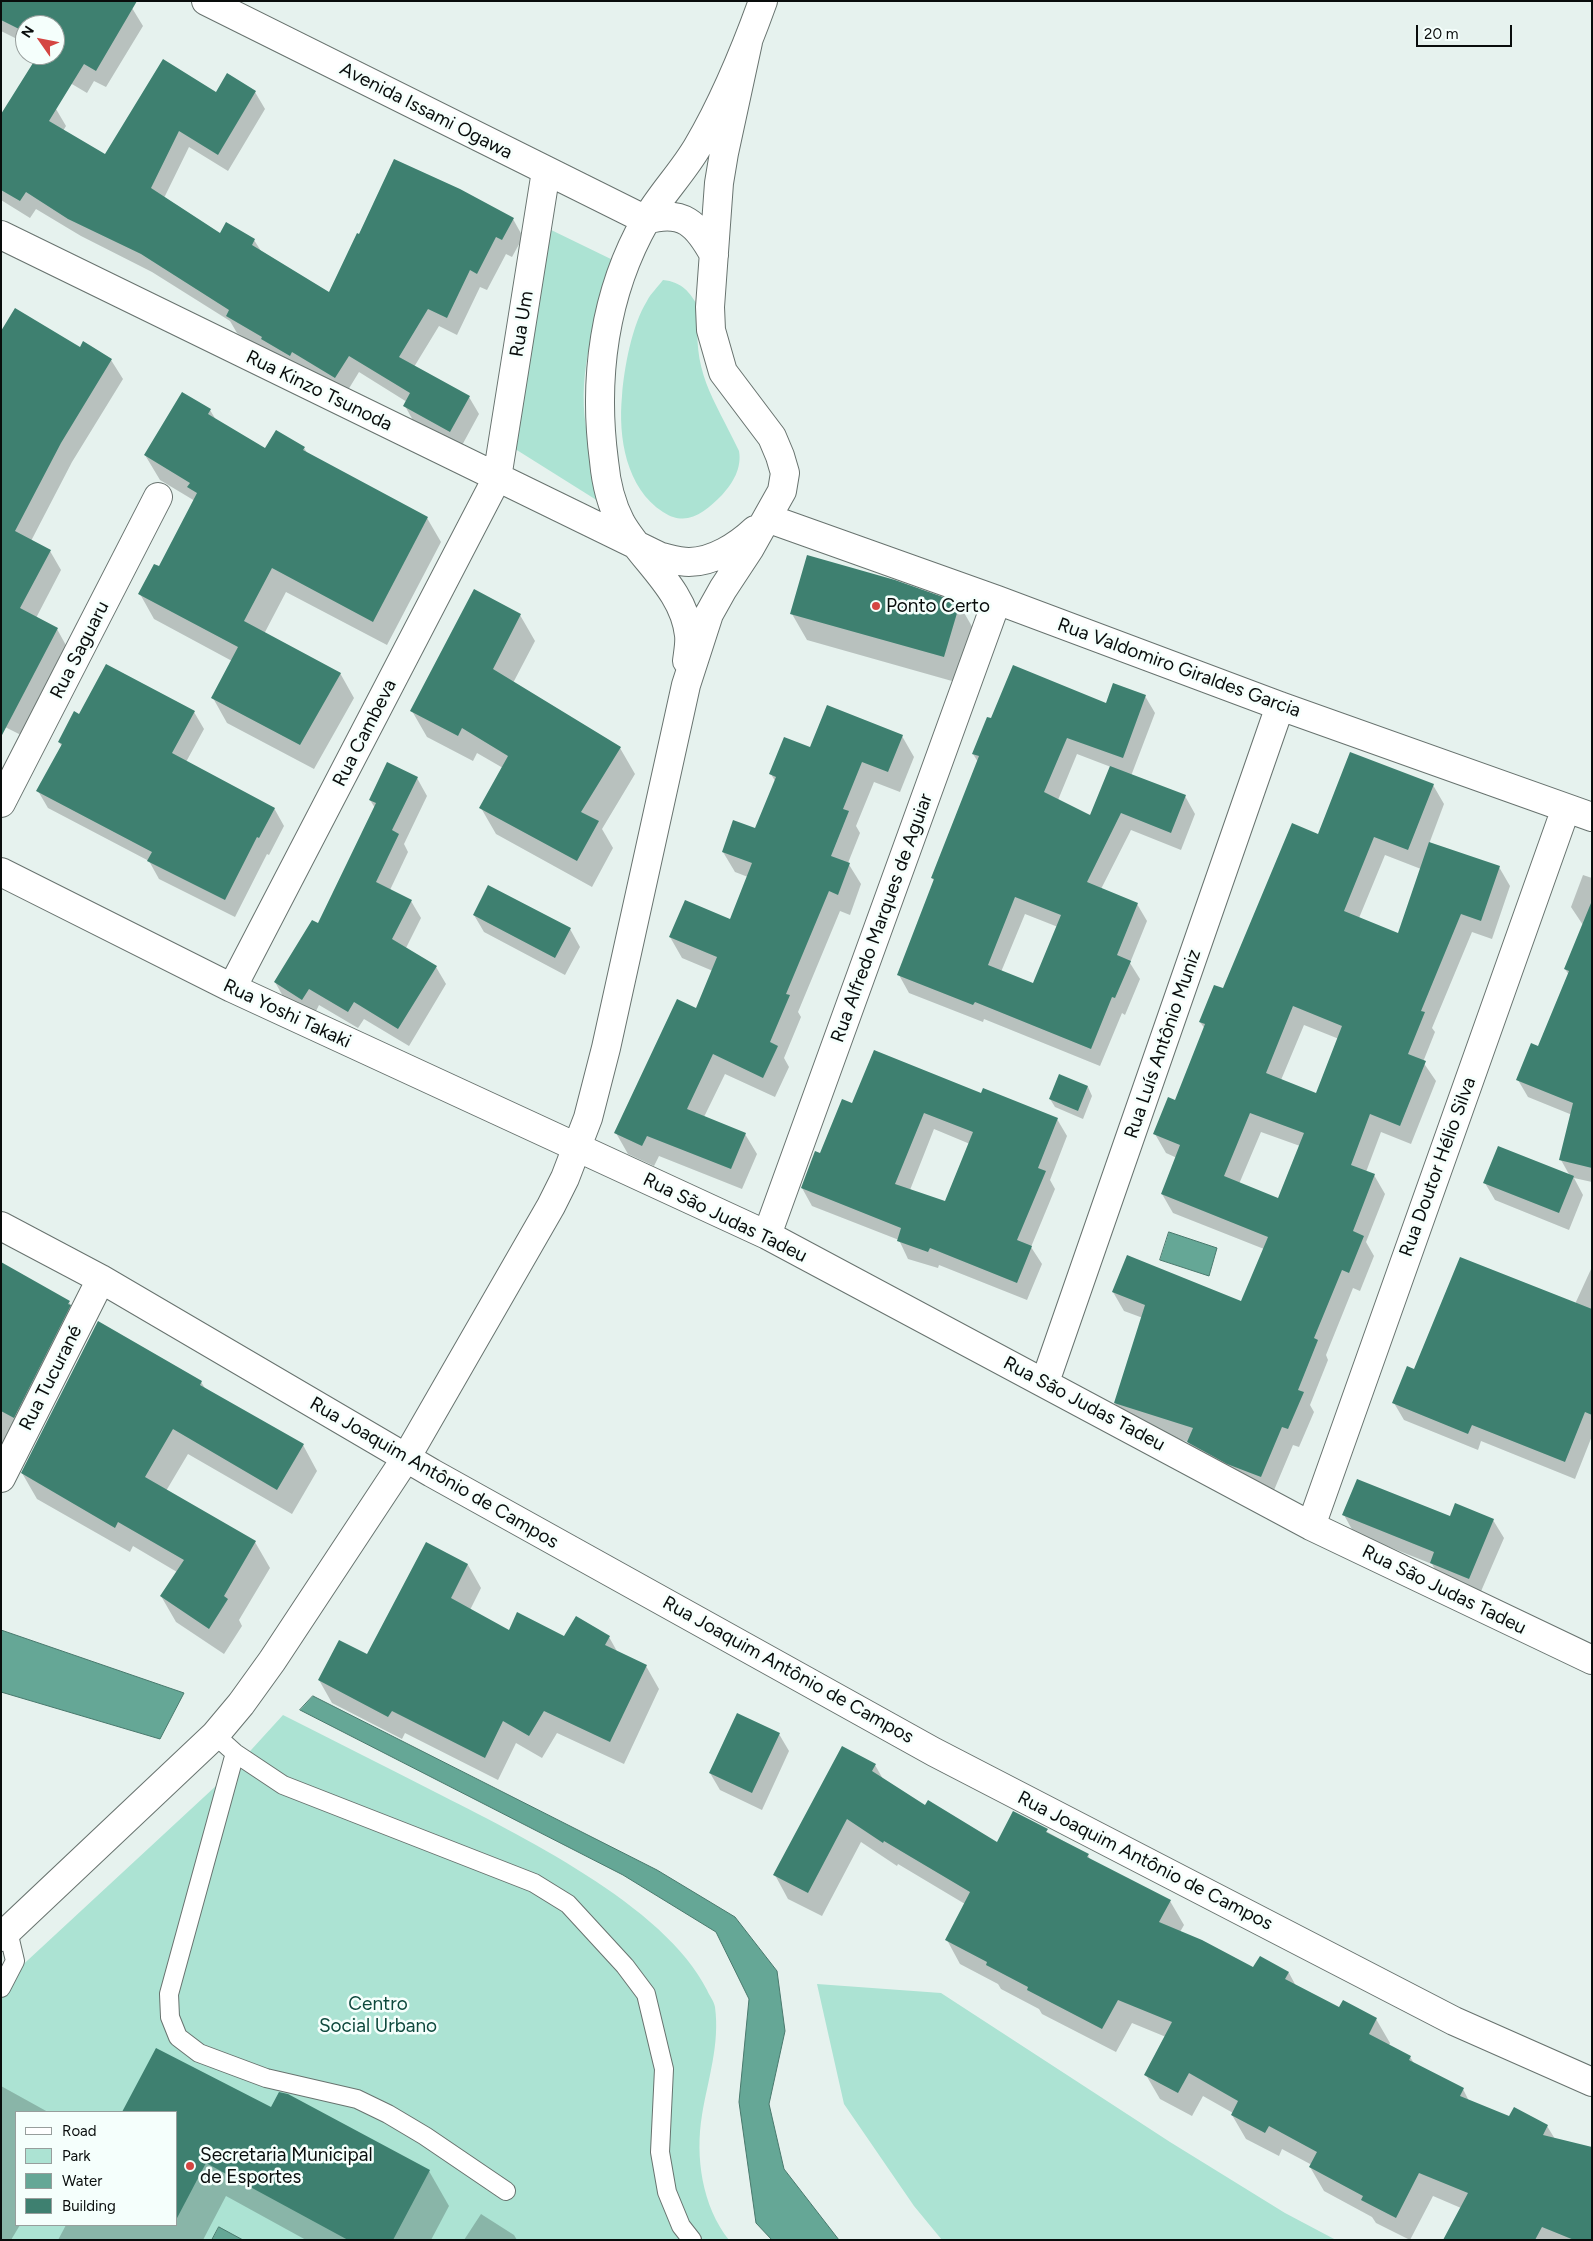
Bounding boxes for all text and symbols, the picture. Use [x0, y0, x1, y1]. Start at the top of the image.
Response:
north arrow [15, 15, 65, 65]
scale bar [1418, 15, 1514, 47]
text: N [18, 23, 38, 41]
text: 20 m [1424, 25, 1458, 43]
street label: Avenida Issami Ogawa [336, 58, 516, 164]
street label: Rua Um [506, 289, 538, 359]
street label: Rua Kinzo Tsunoda [242, 346, 396, 436]
place label: Ponto Certo [886, 595, 990, 617]
street label: Rua Saguaru [46, 597, 114, 703]
marker: Ponto Certo [870, 600, 882, 612]
street label: Rua Valdomiro Giraldes Garcia [1054, 613, 1304, 723]
street label: Rua Cambeva [328, 676, 402, 790]
street label: Rua Alfredo Marques de Aguiar [826, 790, 938, 1046]
street label: Rua Luís Antônio Muniz [1120, 946, 1206, 1142]
street label: Rua Yoshi Takaki [220, 974, 354, 1054]
street label: Rua Doutor Hélio Silva [1395, 1074, 1481, 1260]
street label: Rua São Judas Tadeu [639, 1168, 811, 1268]
street label: Rua Tucurané [15, 1322, 87, 1434]
street label: Rua São Judas Tadeu [999, 1352, 1169, 1456]
street label: Rua Joaquim Antônio de Campos [306, 1392, 562, 1554]
street label: Rua São Judas Tadeu [1358, 1540, 1530, 1640]
street label: Rua Joaquim Antônio de Campos [659, 1591, 917, 1749]
street label: Rua Joaquim Antônio de Campos [1014, 1787, 1276, 1935]
park label: Centro Social Urbano [319, 1993, 437, 2037]
legend [15, 2111, 178, 2226]
text: Road [62, 2122, 97, 2140]
place label: Secretaria Municipal de Esportes [200, 2144, 373, 2188]
text: Park [62, 2147, 91, 2165]
marker: Secretaria Municipal de Esportes [184, 2160, 196, 2172]
text: Water [62, 2172, 102, 2190]
text: Building [62, 2197, 116, 2215]

